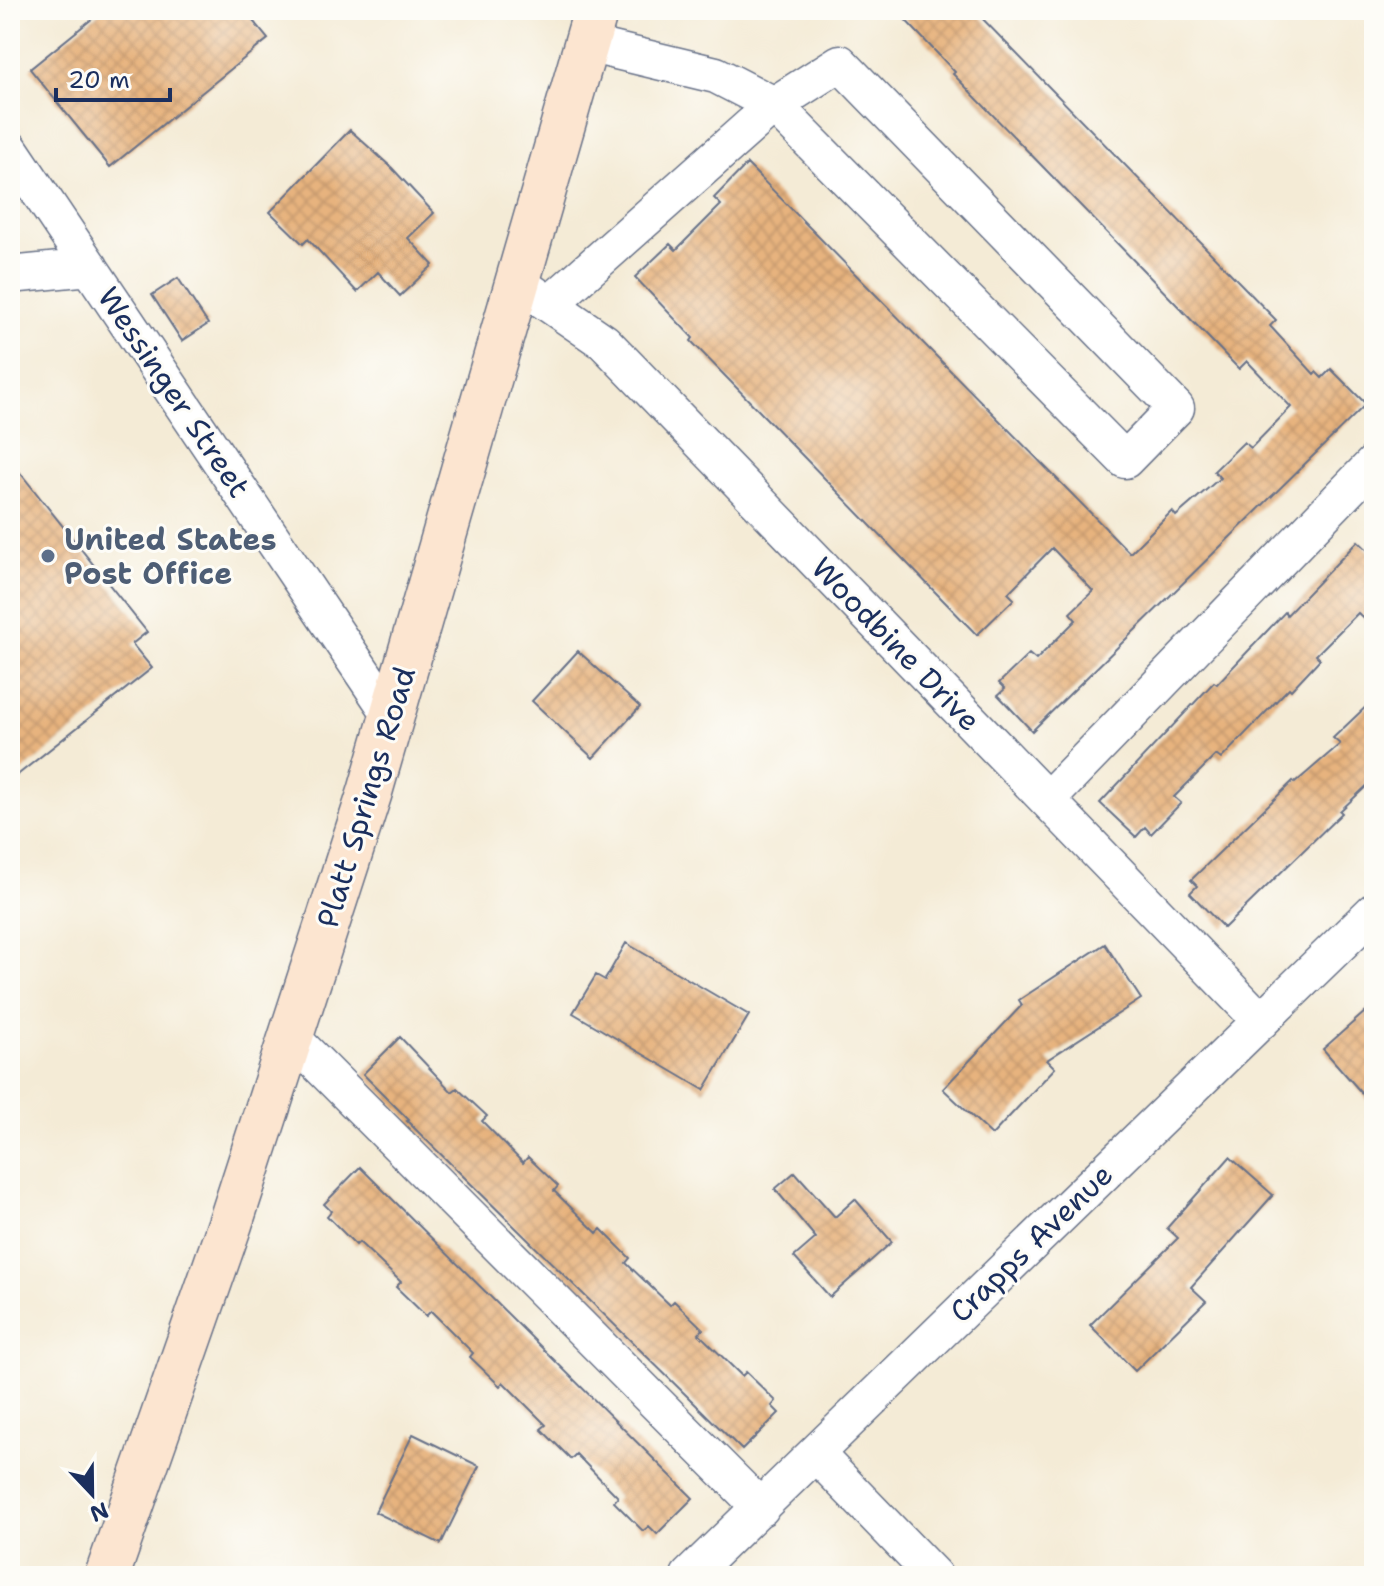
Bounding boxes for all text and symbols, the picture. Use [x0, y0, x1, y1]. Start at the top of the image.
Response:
scale bar [56, 52, 170, 102]
text: 20 m [68, 64, 130, 96]
street label: Wessinger Street [88, 279, 260, 505]
place label: United States Post Office [64, 519, 276, 594]
marker: United States Post Office [39, 547, 57, 565]
street label: Woodbine Drive [802, 548, 990, 740]
street label: Platt Springs Road [307, 661, 425, 933]
street label: Crapps Avenue [940, 1154, 1122, 1332]
north arrow [52, 1454, 132, 1534]
text: N [86, 1495, 113, 1529]

